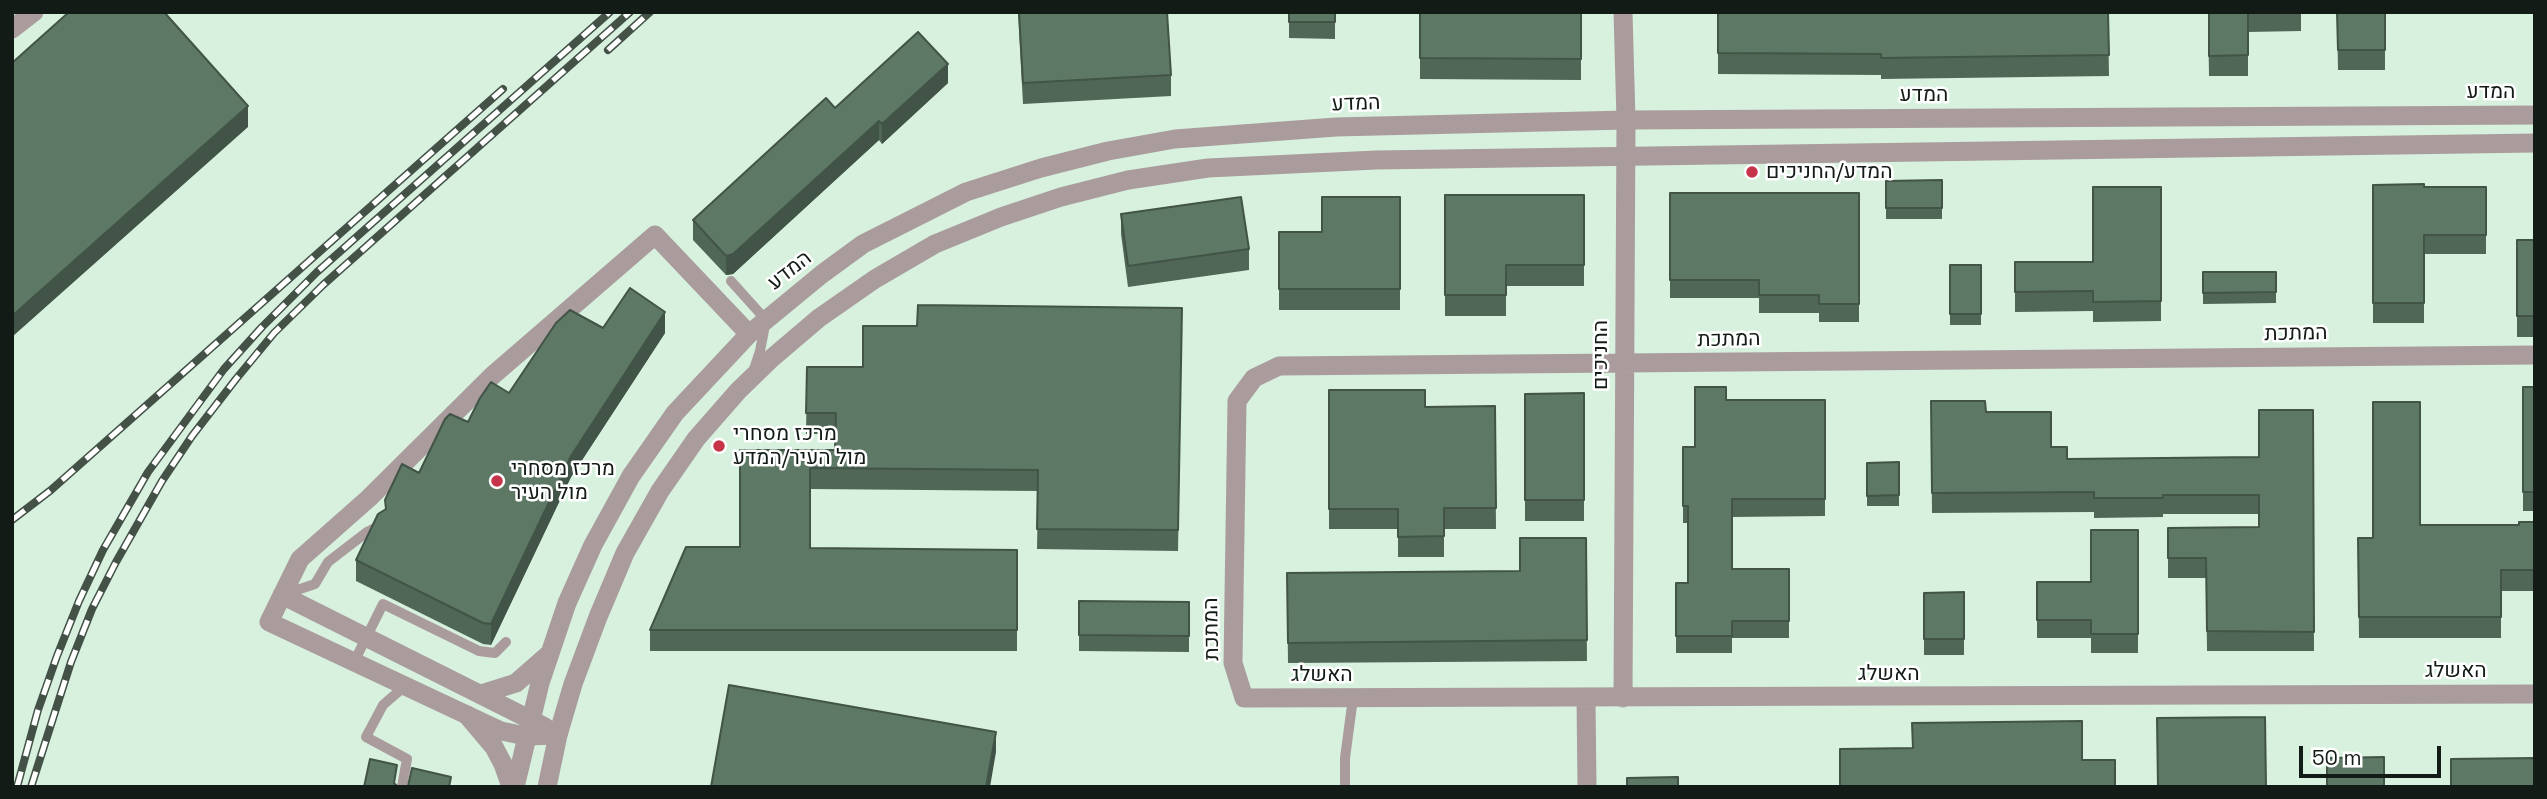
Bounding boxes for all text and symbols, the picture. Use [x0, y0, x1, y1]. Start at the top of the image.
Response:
street label: המדע [2467, 79, 2515, 105]
street label: המדע [1900, 82, 1948, 108]
street label: המדע [1331, 91, 1381, 117]
place label: המדע/החניכים [1766, 159, 1893, 185]
marker: המדע/החניכים [1744, 164, 1760, 180]
street label: המדע [763, 246, 817, 296]
street label: החניכים [1588, 320, 1614, 390]
street label: המתכת [2264, 321, 2328, 347]
street label: המתכת [1697, 327, 1761, 353]
place label: מרכז מסחרי מול העיר/המדע [733, 421, 866, 471]
marker: מרכז מסחרי מול העיר/המדע [711, 438, 727, 454]
place label: מרכז מסחרי מול העיר [511, 456, 615, 506]
marker: מרכז מסחרי מול העיר [489, 473, 505, 489]
street label: המתכת [1199, 597, 1225, 661]
street label: האשלג [2425, 658, 2487, 684]
street label: האשלג [1858, 661, 1920, 687]
street label: האשלג [1291, 662, 1353, 688]
scale bar [2302, 732, 2444, 776]
text: 50 m [2312, 744, 2362, 771]

